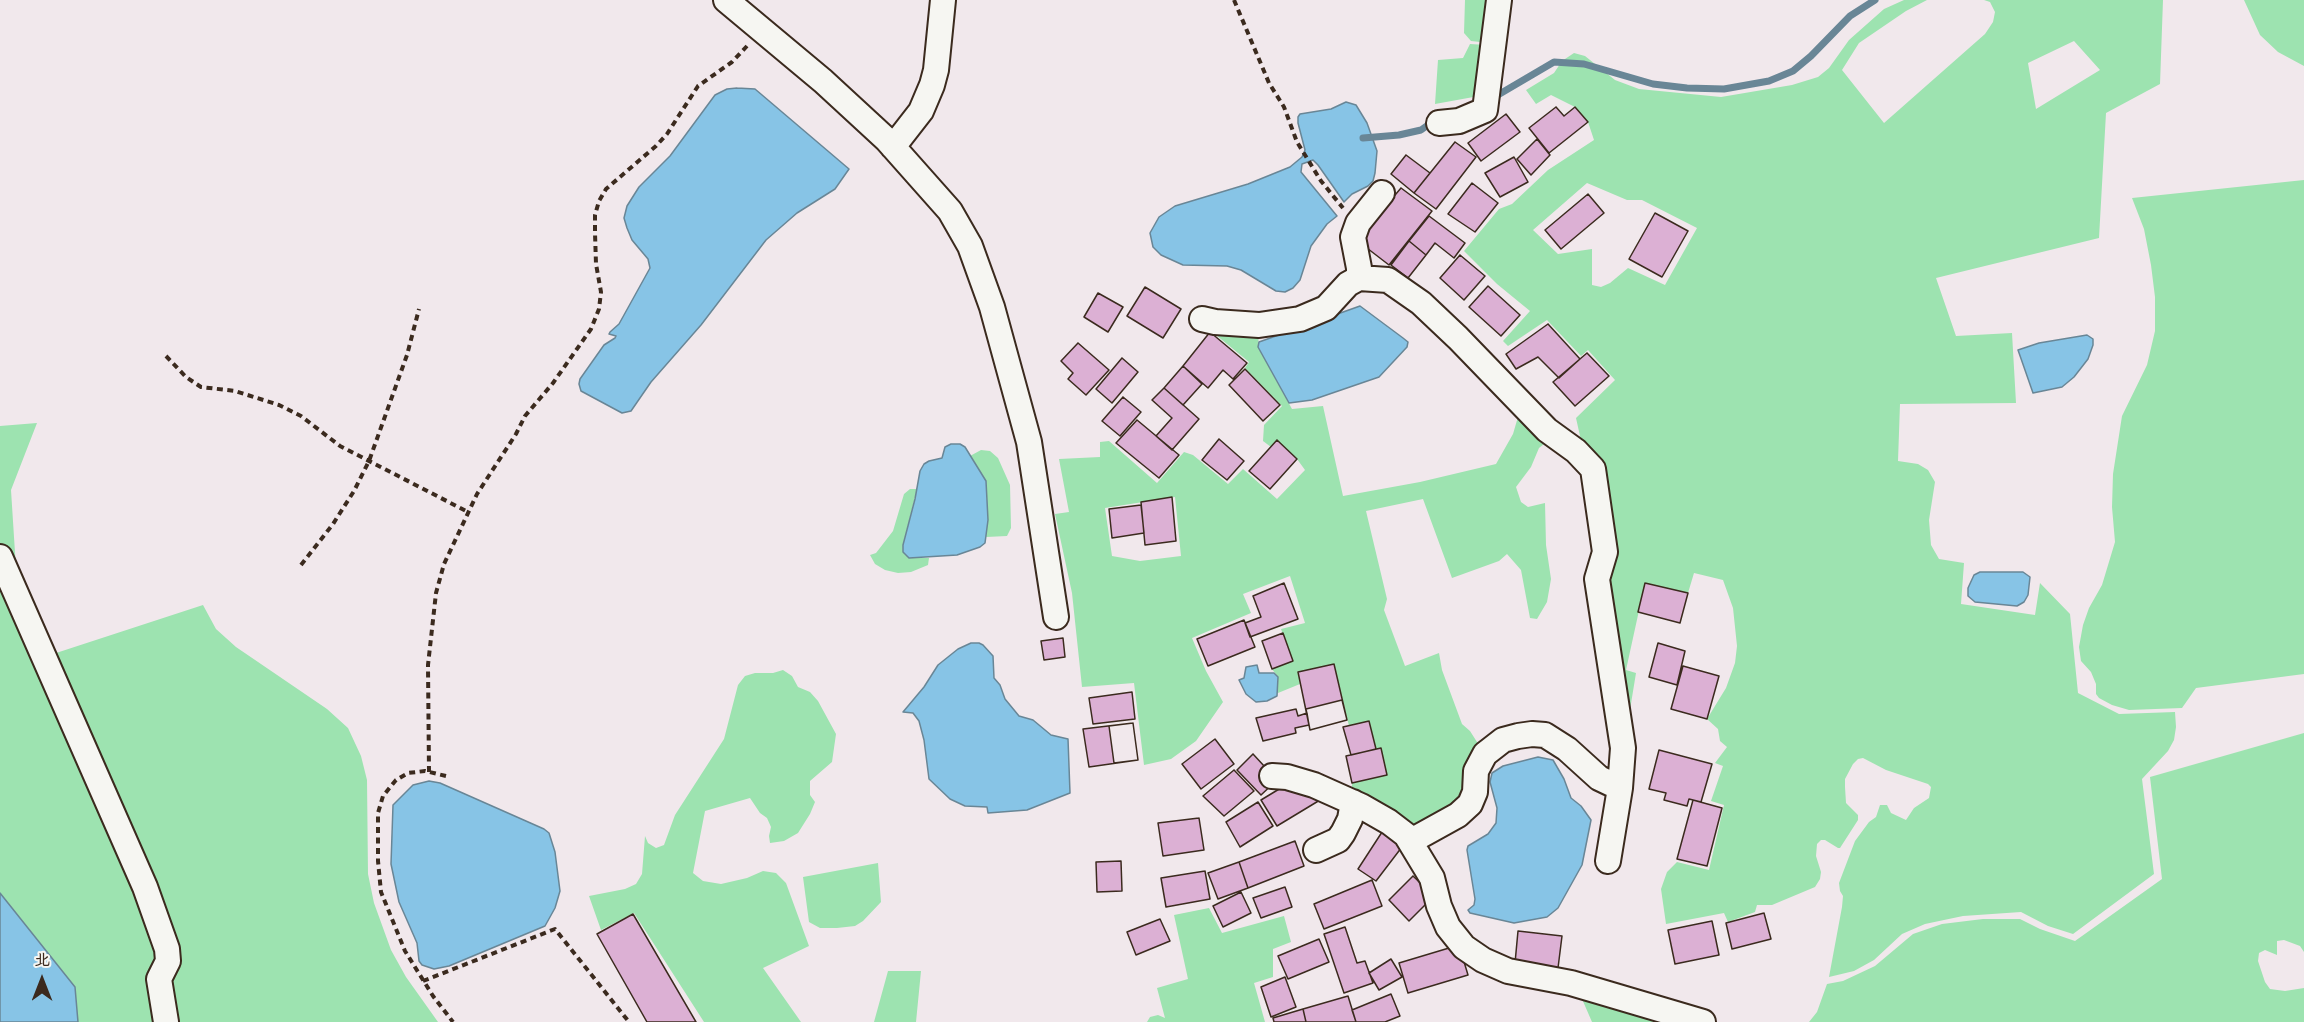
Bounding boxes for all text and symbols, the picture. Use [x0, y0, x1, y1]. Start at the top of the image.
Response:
north arrow [12, 950, 72, 1010]
text: 北 [34, 950, 50, 973]

